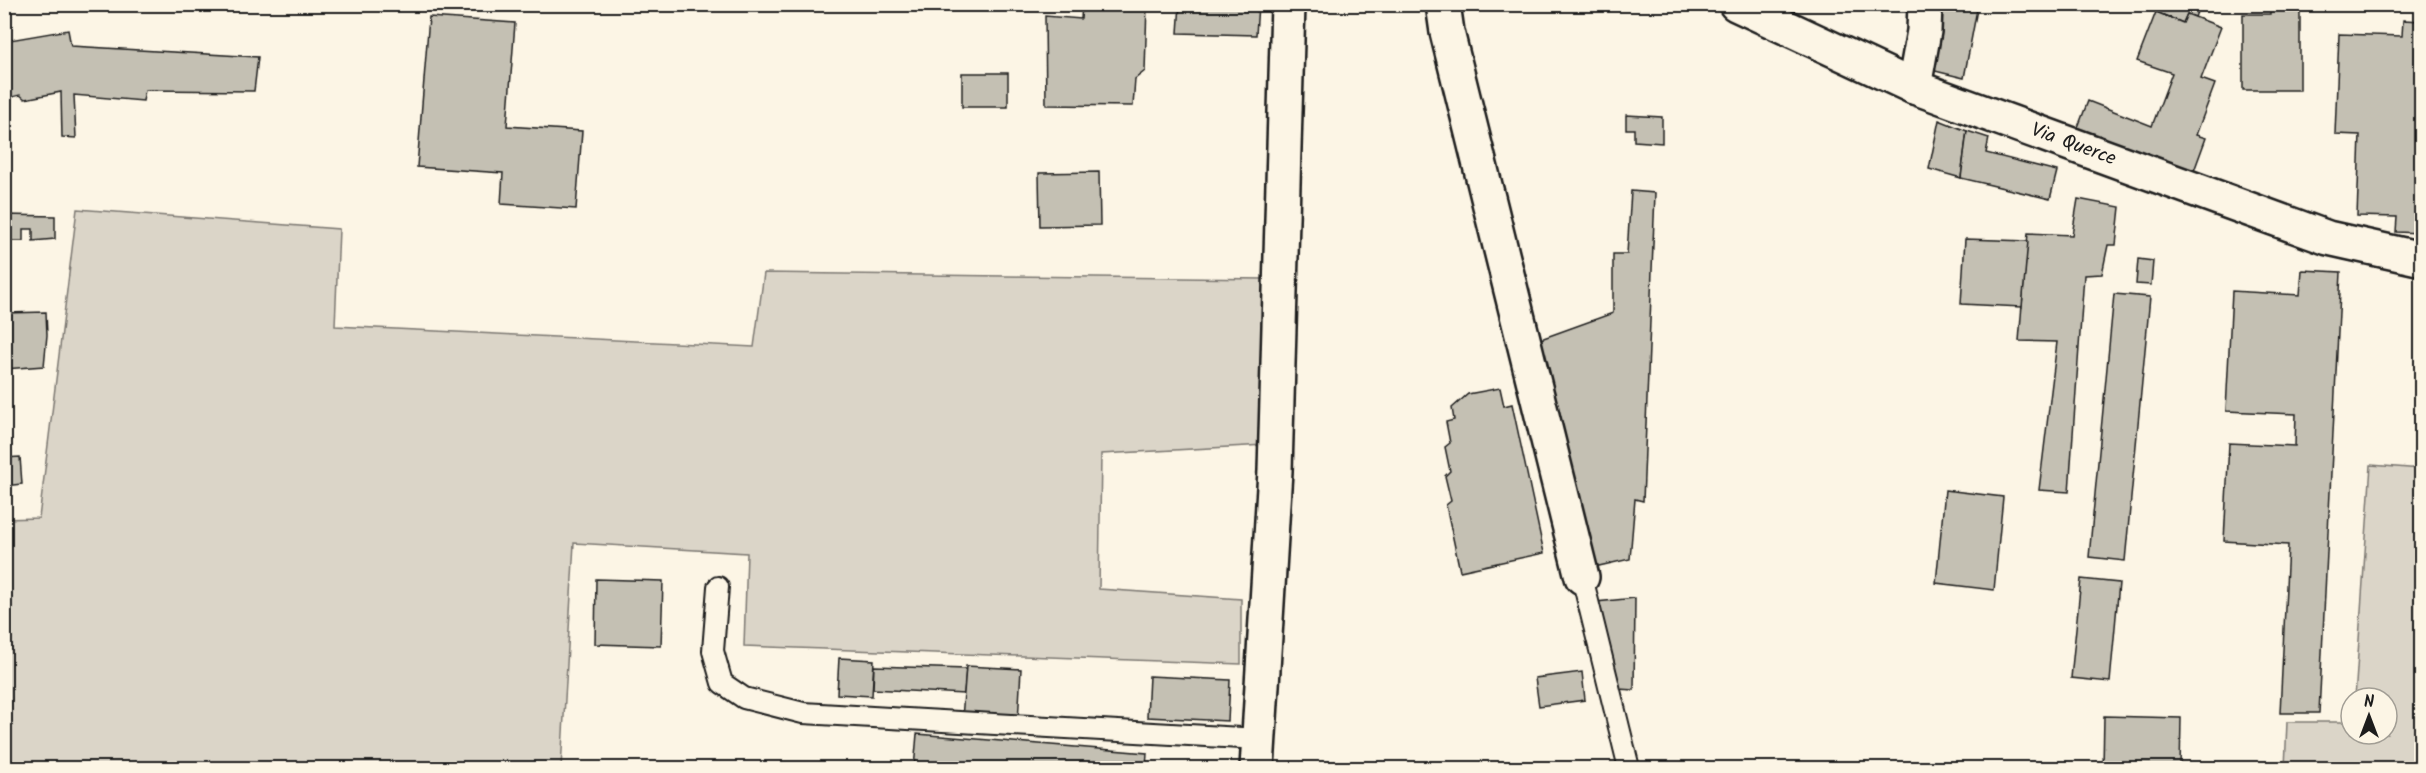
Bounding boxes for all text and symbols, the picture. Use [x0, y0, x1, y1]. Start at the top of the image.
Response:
street label: Via Querce [2026, 115, 2121, 175]
north arrow [2339, 686, 2399, 746]
text: N [2364, 690, 2374, 715]

